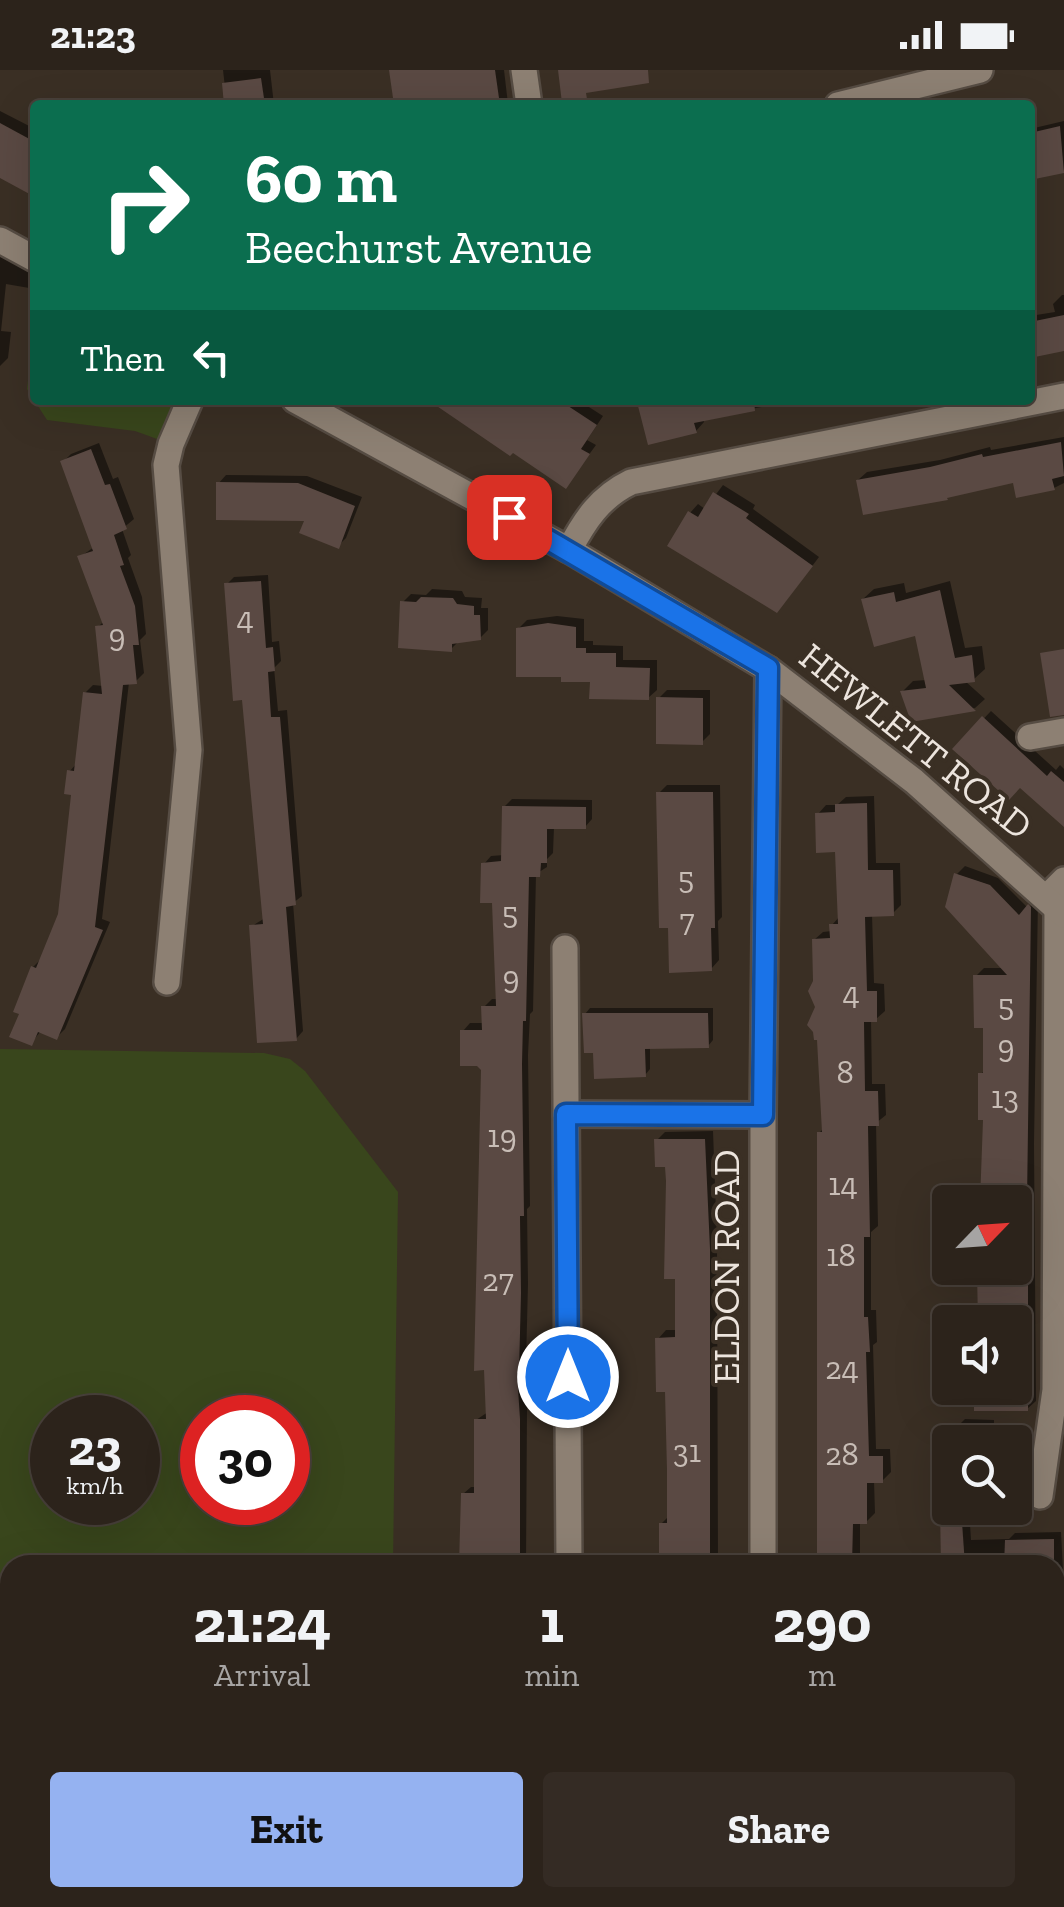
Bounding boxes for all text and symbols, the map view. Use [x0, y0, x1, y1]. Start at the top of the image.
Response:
text: 21:23 [50, 12, 136, 58]
text: 60 m [245, 136, 397, 220]
icon: right [80, 140, 210, 270]
text: Beechurst Avenue [245, 221, 592, 275]
icon: left [184, 330, 239, 385]
text: Then [80, 335, 164, 381]
pin [467, 475, 552, 560]
icon: arrive [482, 490, 537, 545]
house number: 4 [236, 599, 254, 637]
house number: 9 [109, 616, 126, 654]
street label: HEWLETT ROAD [790, 633, 1042, 849]
house number: 5 [678, 859, 694, 897]
house number: 5 [502, 894, 518, 932]
house number: 7 [679, 901, 695, 939]
house number: 9 [503, 958, 520, 996]
house number: 4 [842, 974, 860, 1012]
house number: 5 [998, 986, 1014, 1024]
house number: 9 [998, 1027, 1015, 1065]
house number: 8 [836, 1053, 854, 1091]
house number: 13 [991, 1078, 1019, 1116]
house number: 19 [487, 1117, 517, 1155]
street label: ELDON ROAD [703, 1150, 749, 1384]
house number: 14 [828, 1165, 858, 1203]
north arrow [932, 1185, 1032, 1285]
map controls [932, 1185, 1032, 1525]
house number: 18 [826, 1236, 856, 1274]
house number: 27 [482, 1261, 514, 1299]
button: sound [932, 1305, 1032, 1405]
position arrow [516, 1325, 620, 1429]
house number: 24 [825, 1349, 859, 1387]
speed limit sign: 30 [180, 1395, 310, 1525]
text: 23 [68, 1418, 122, 1478]
button: search [932, 1425, 1032, 1525]
house number: 31 [673, 1432, 701, 1470]
house number: 28 [825, 1435, 859, 1473]
text: km/h [66, 1470, 124, 1500]
text: 21:24 [193, 1585, 331, 1657]
text: 1 [540, 1585, 564, 1657]
text: 290 [773, 1585, 872, 1657]
text: Arrival [214, 1656, 310, 1694]
text: min [524, 1656, 579, 1694]
text: m [808, 1656, 836, 1694]
button: Exit [50, 1772, 523, 1887]
button: Share [543, 1772, 1015, 1887]

